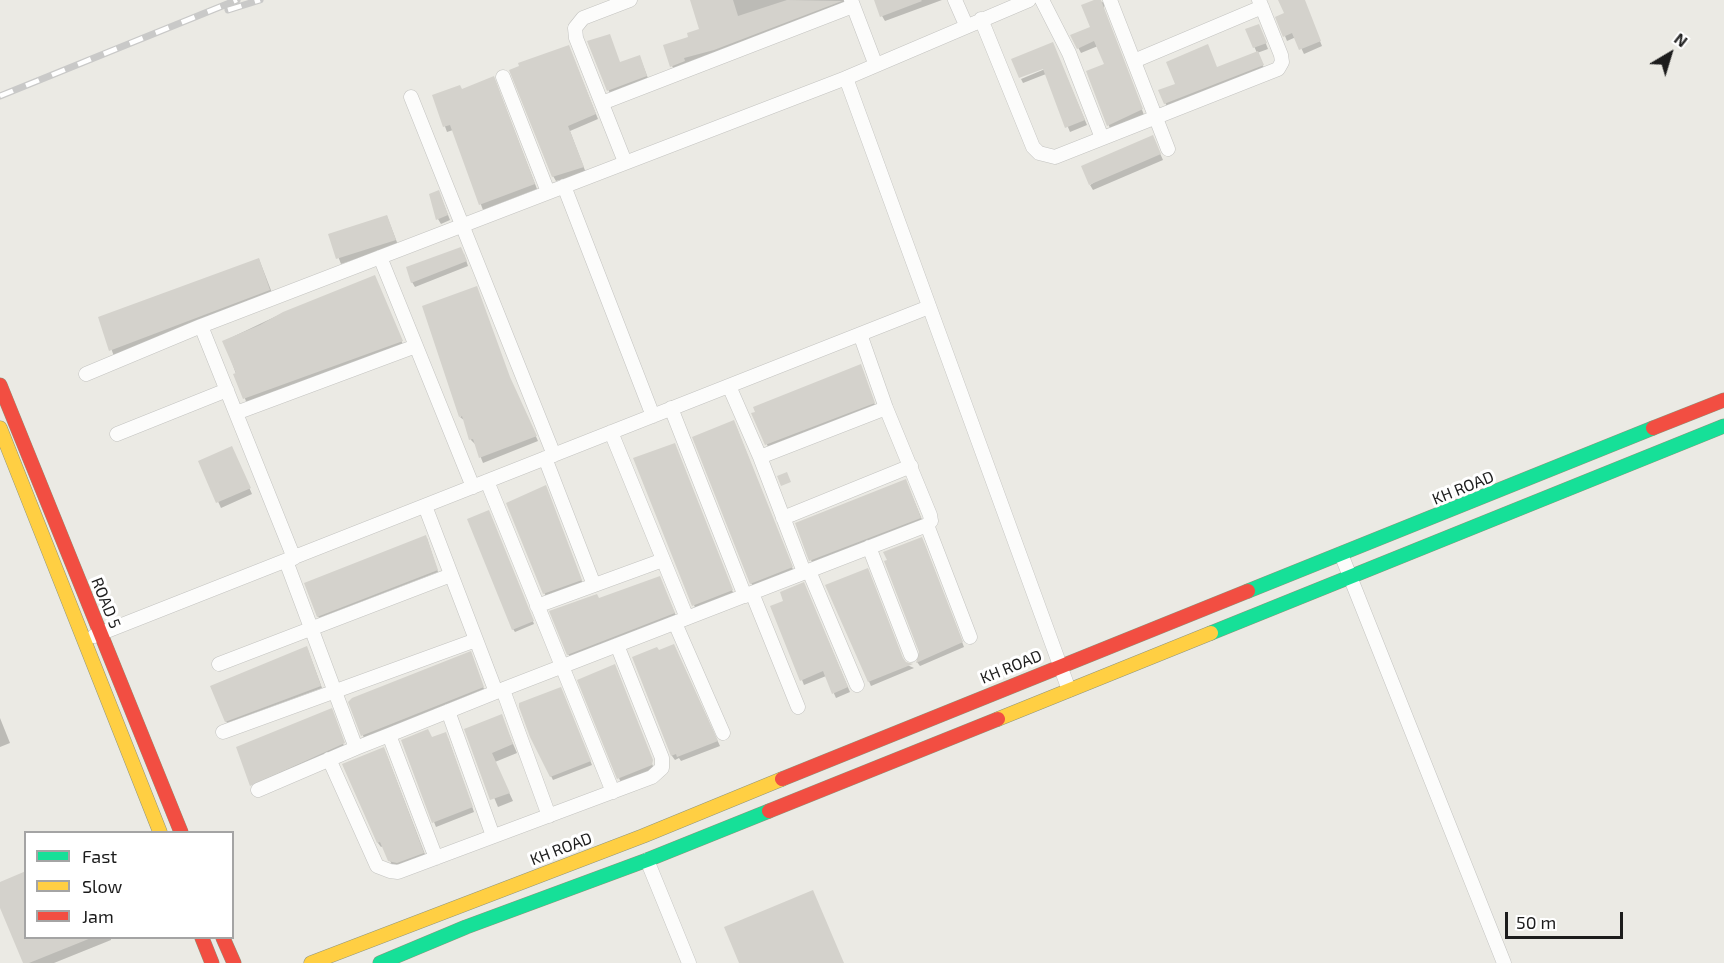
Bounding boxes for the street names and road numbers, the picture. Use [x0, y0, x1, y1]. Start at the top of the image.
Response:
street label: KH ROAD [1429, 467, 1497, 509]
street label: ROAD 5 [87, 575, 125, 631]
street label: KH ROAD [977, 646, 1045, 688]
street label: KH ROAD [527, 828, 595, 870]

